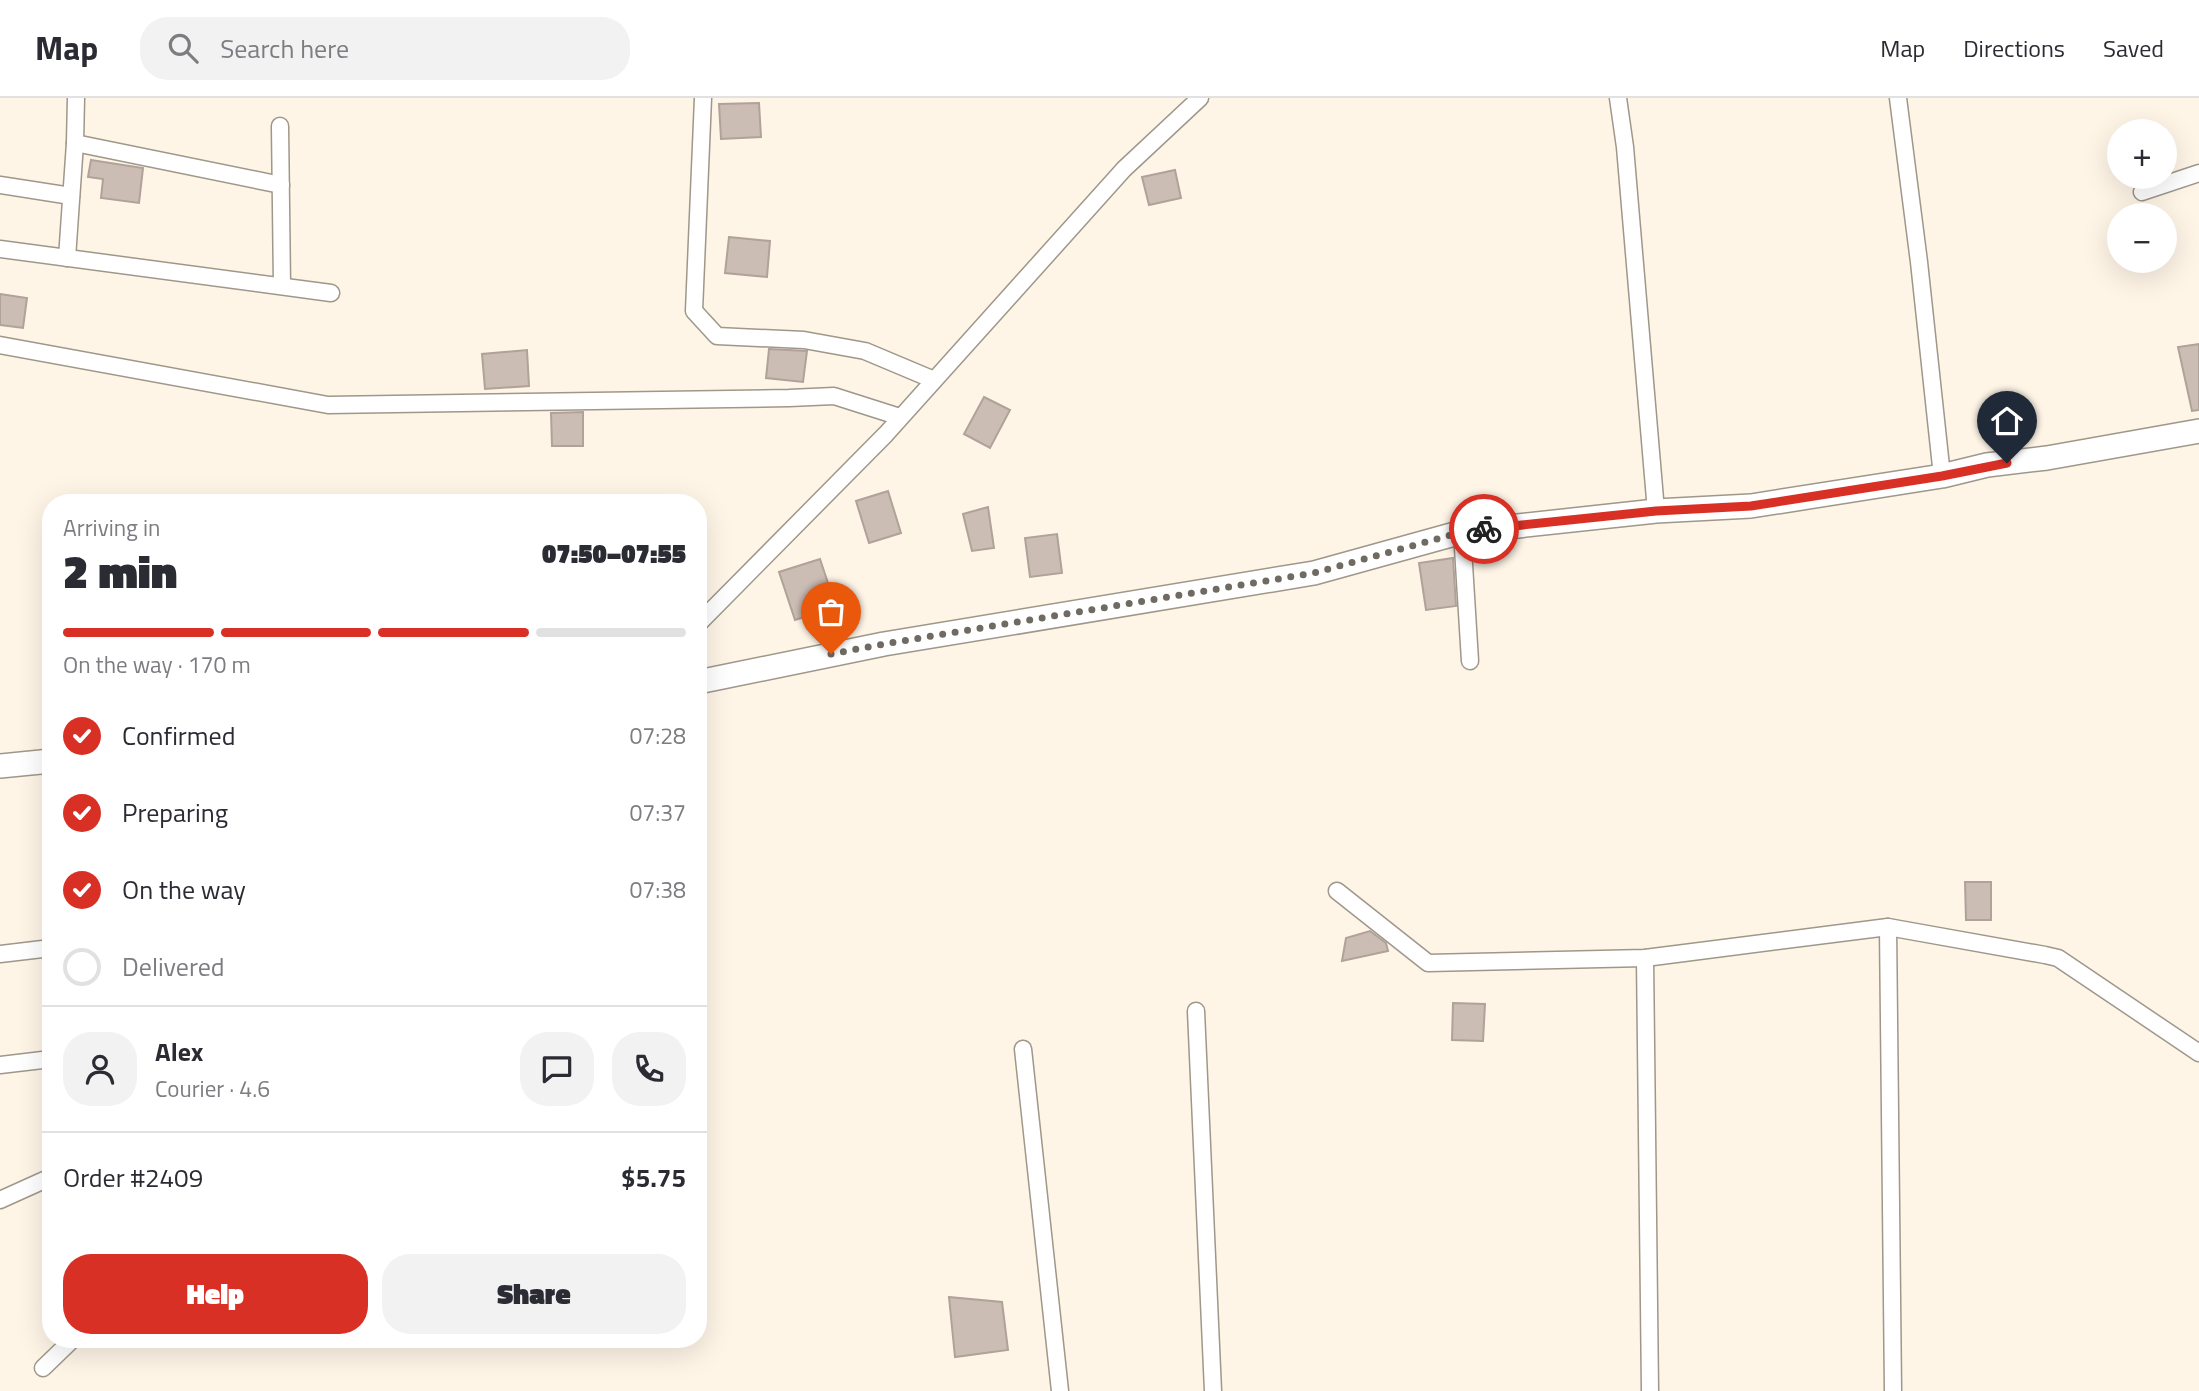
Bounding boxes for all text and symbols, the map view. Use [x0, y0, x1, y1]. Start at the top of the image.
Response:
search box [140, 17, 630, 80]
text: Map [35, 23, 98, 73]
icon: search [164, 29, 202, 67]
text: Search here [220, 29, 349, 68]
text: Map [1880, 30, 1925, 66]
text: Directions [1963, 30, 2065, 66]
text: Saved [2103, 30, 2164, 66]
map controls [2107, 119, 2177, 273]
button: + [2107, 119, 2177, 189]
button: − [2107, 203, 2177, 273]
pin [1977, 391, 2037, 463]
icon: home [1988, 402, 2026, 440]
courier [1449, 494, 1519, 564]
text: Arriving in [63, 510, 160, 545]
icon: bike [1465, 510, 1503, 548]
text: 07:50–07:55 [542, 534, 686, 573]
text: 2 min [63, 536, 177, 606]
pin [801, 582, 861, 654]
icon: bag [812, 593, 850, 631]
text: On the way · 170 m [63, 647, 251, 682]
text: Confirmed [122, 716, 236, 755]
icon: check [63, 717, 101, 755]
text: 07:28 [629, 718, 686, 753]
text: Preparing [122, 793, 228, 832]
icon: check [63, 794, 101, 832]
text: 07:37 [629, 795, 686, 830]
text: On the way [122, 870, 246, 909]
icon: check [63, 871, 101, 909]
text: 07:38 [629, 872, 686, 907]
text: Delivered [122, 947, 225, 986]
button: person [63, 1032, 137, 1106]
text: Alex [155, 1032, 203, 1071]
button: chat [520, 1032, 594, 1106]
button: phone [612, 1032, 686, 1106]
text: Courier · 4.6 [155, 1071, 270, 1106]
text: Order #2409 [63, 1158, 203, 1197]
text: $5.75 [621, 1158, 686, 1197]
button: Help [63, 1254, 368, 1334]
button: Share [382, 1254, 686, 1334]

